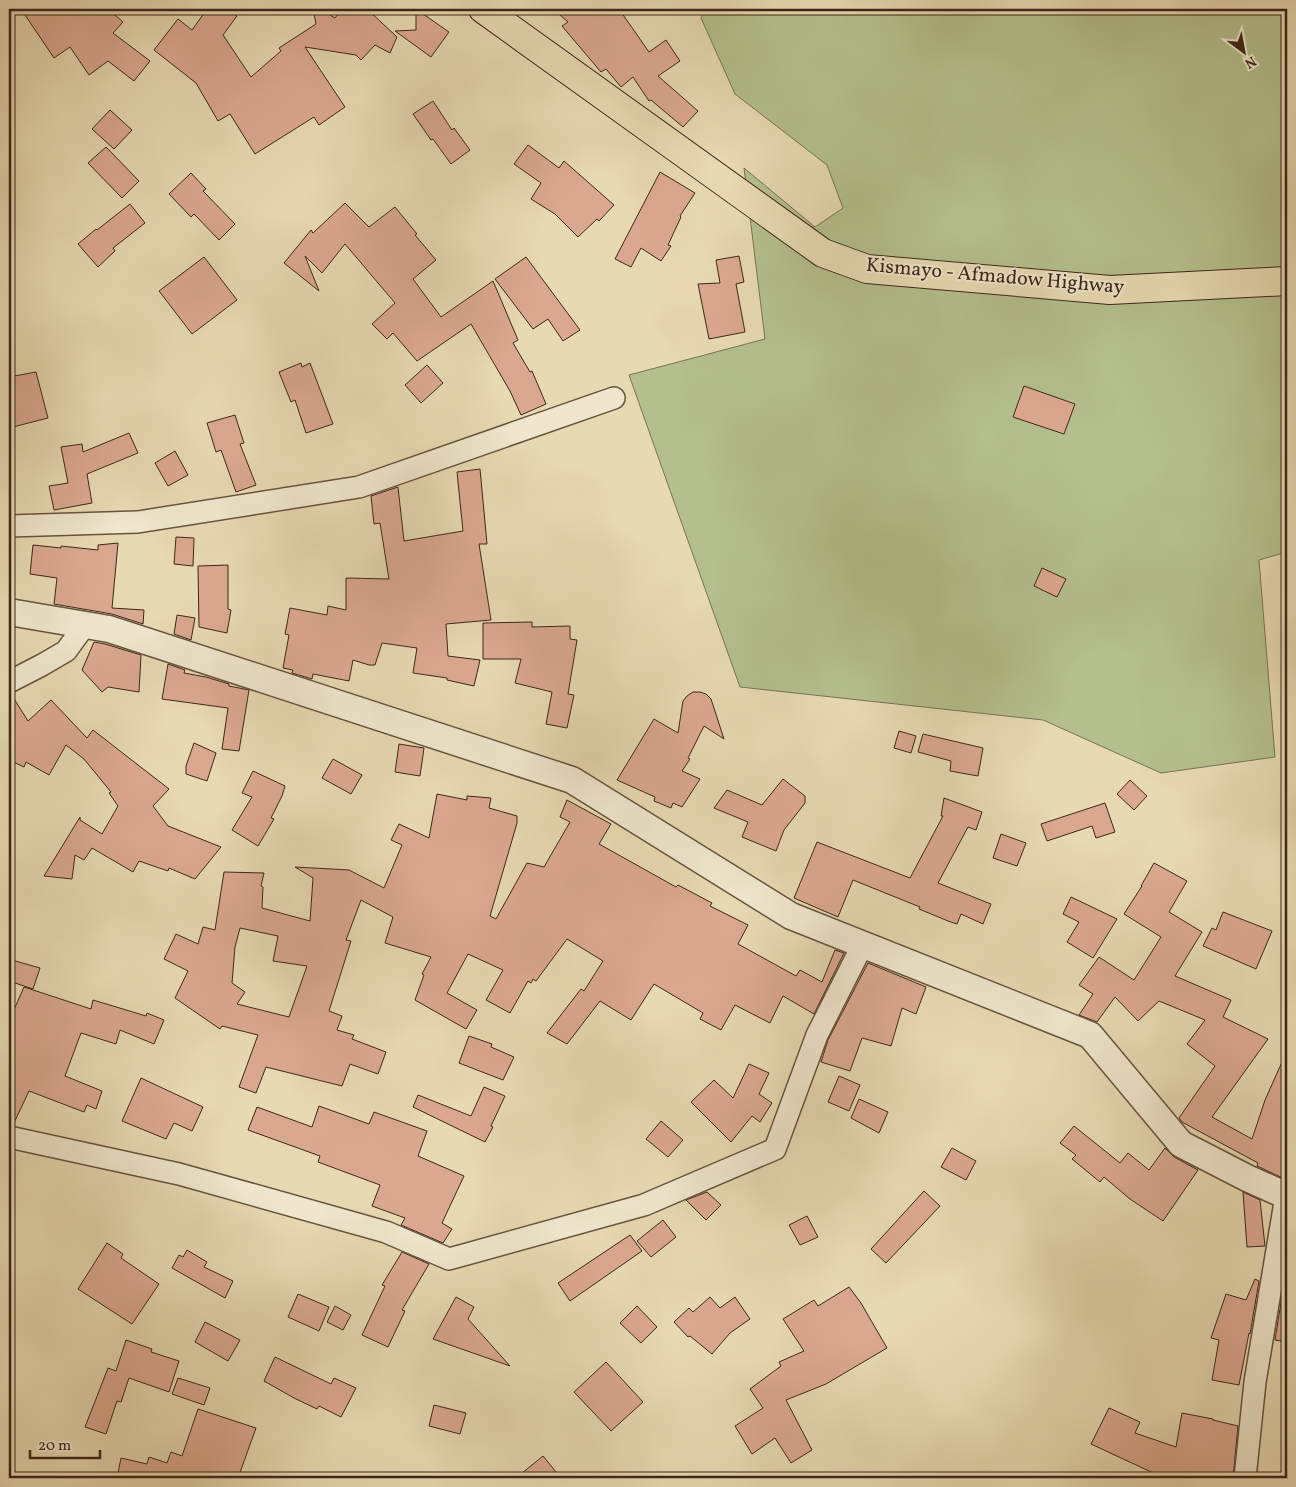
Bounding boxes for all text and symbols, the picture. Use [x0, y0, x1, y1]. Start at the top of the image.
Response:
north arrow [1218, 28, 1268, 78]
text: N [1241, 51, 1259, 73]
street label: Kismayo - Afmadow Highway [865, 252, 1126, 302]
scale bar [30, 1427, 100, 1459]
text: 20 m [38, 1436, 71, 1457]

